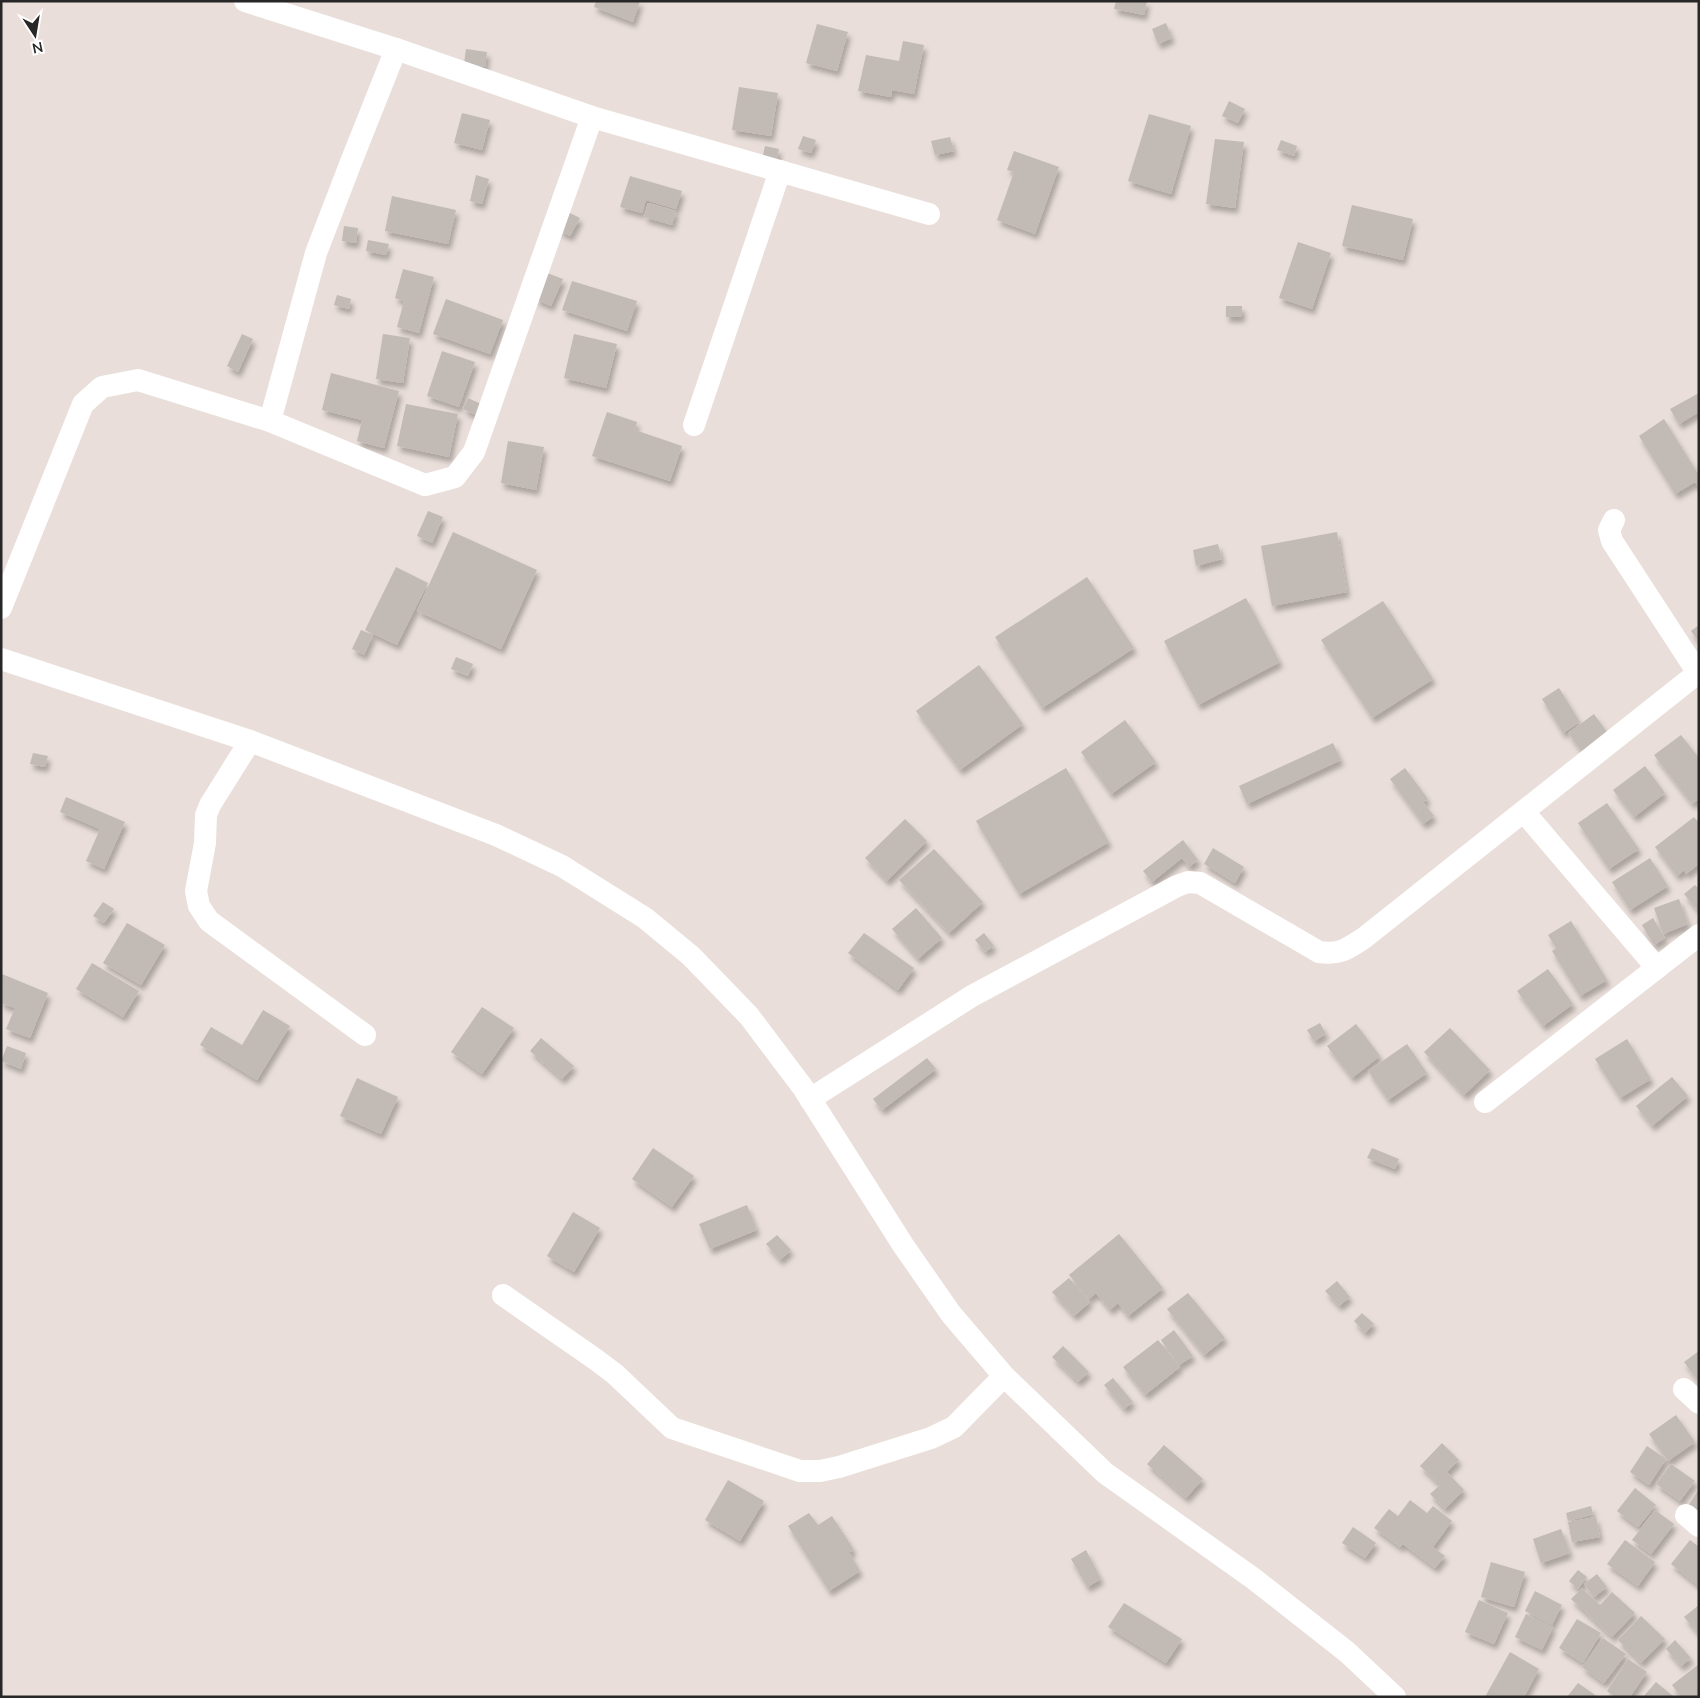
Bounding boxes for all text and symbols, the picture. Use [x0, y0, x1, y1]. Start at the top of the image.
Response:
north arrow [10, 10, 60, 60]
text: N [31, 38, 45, 58]

